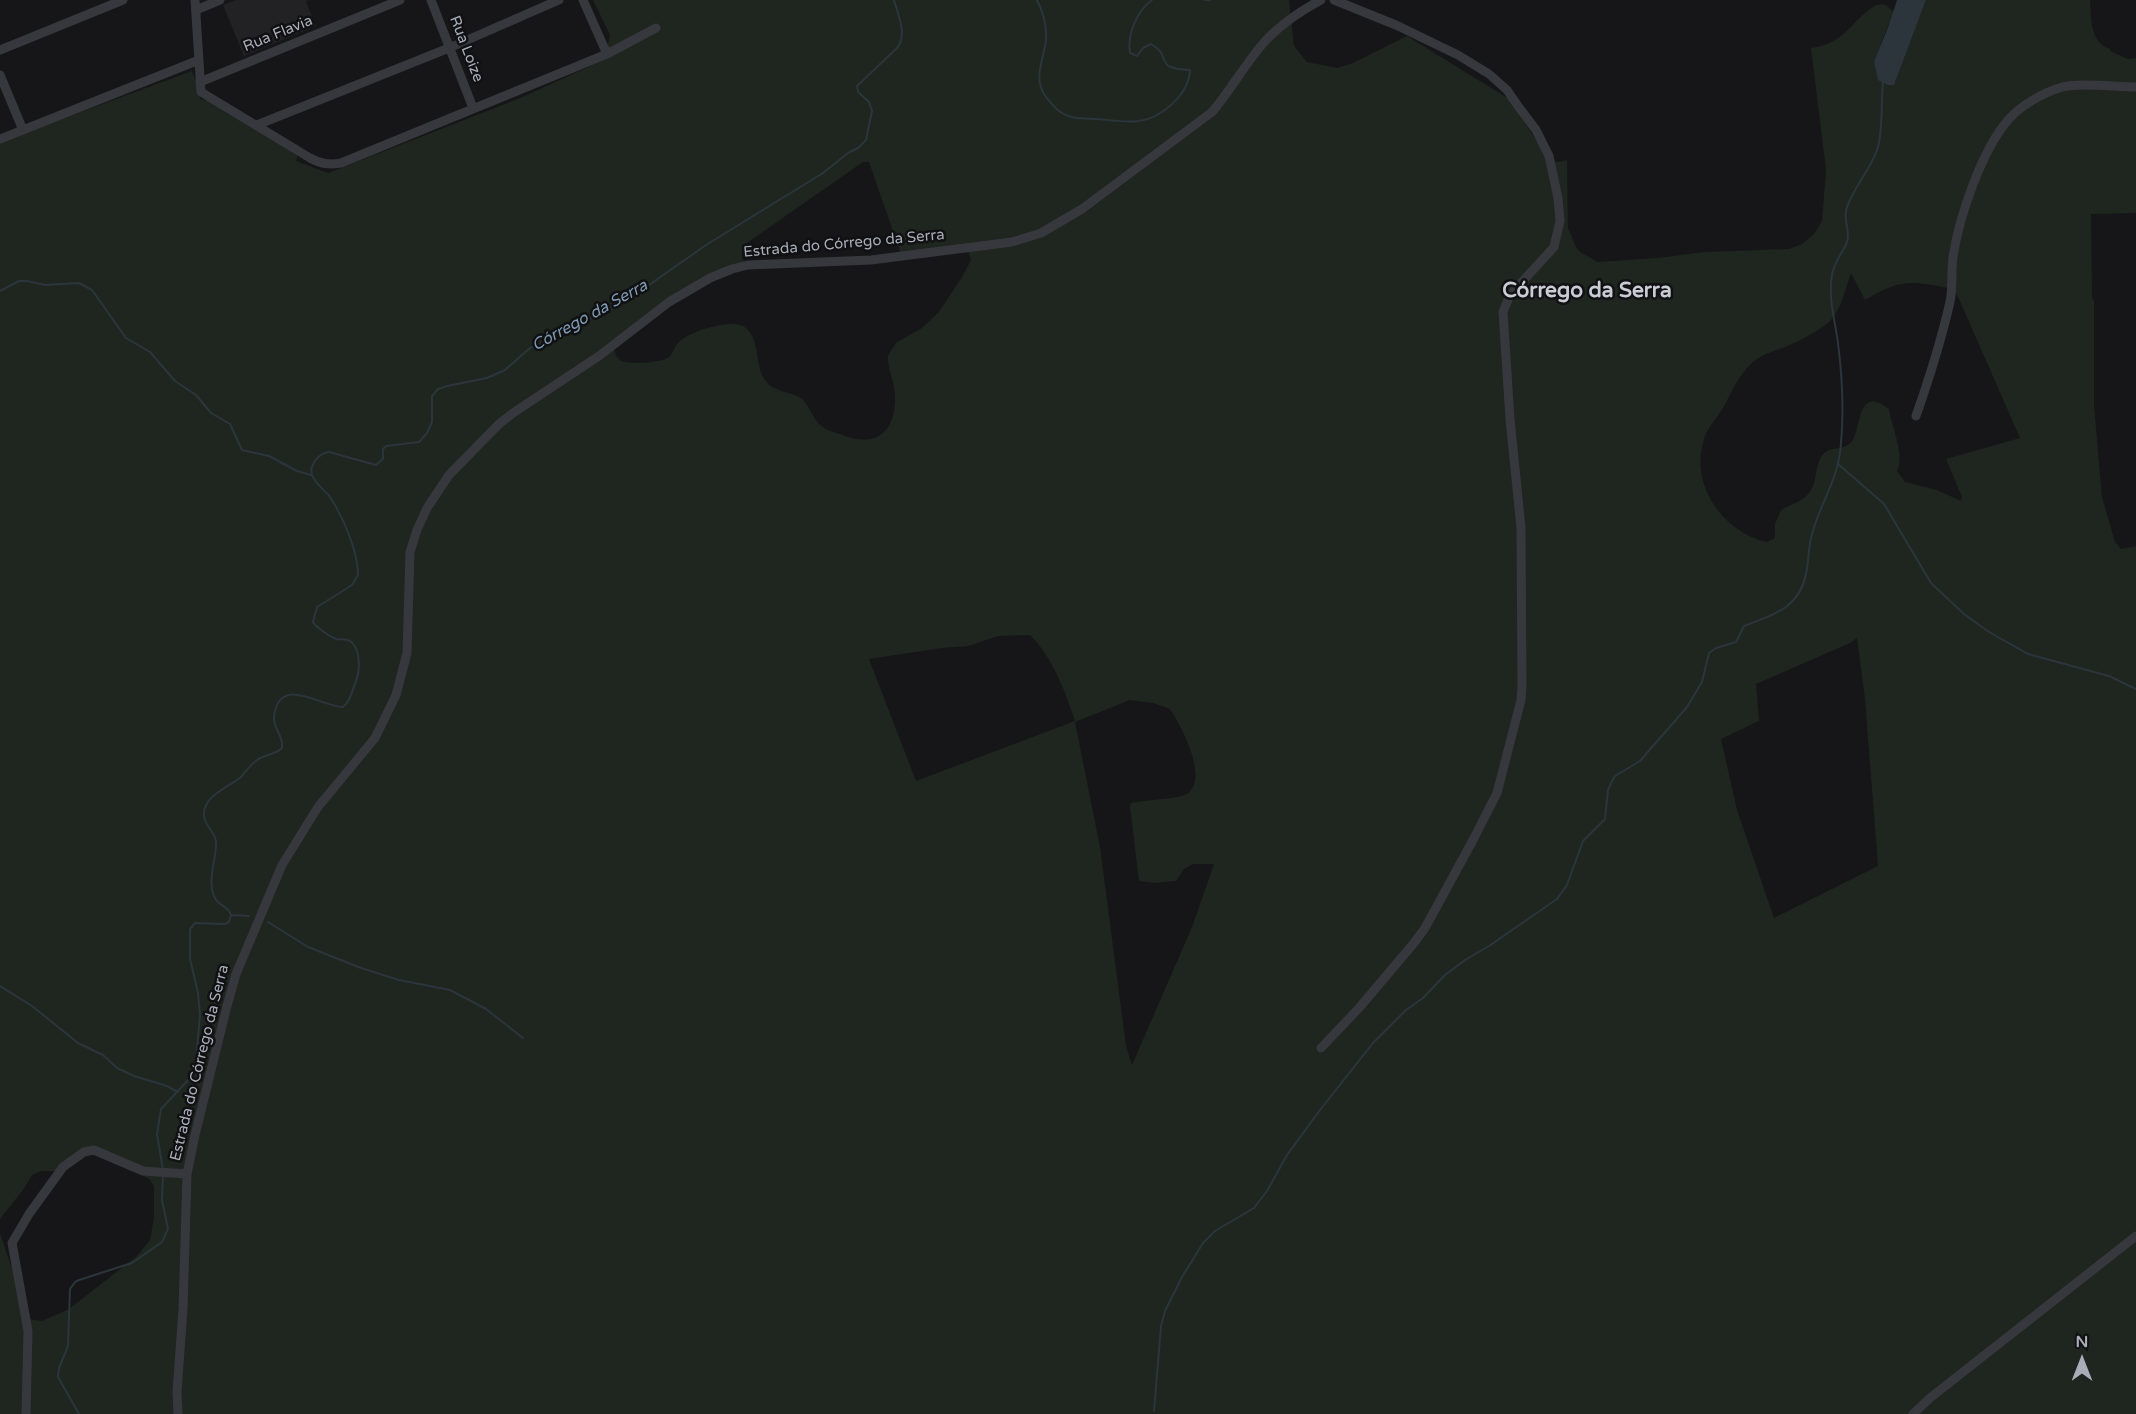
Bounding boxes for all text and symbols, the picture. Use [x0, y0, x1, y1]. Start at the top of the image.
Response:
street label: Rua Flavia [241, 12, 315, 56]
street label: Rua Loize [445, 13, 487, 85]
street label: Estrada do Córrego da Serra [743, 226, 945, 262]
water label: Córrego da Serra [529, 276, 651, 356]
district label: Córrego da Serra [1502, 278, 1672, 304]
street label: Estrada do Córrego da Serra [167, 963, 233, 1163]
north arrow [2052, 1330, 2112, 1390]
text: N [2076, 1332, 2088, 1352]

